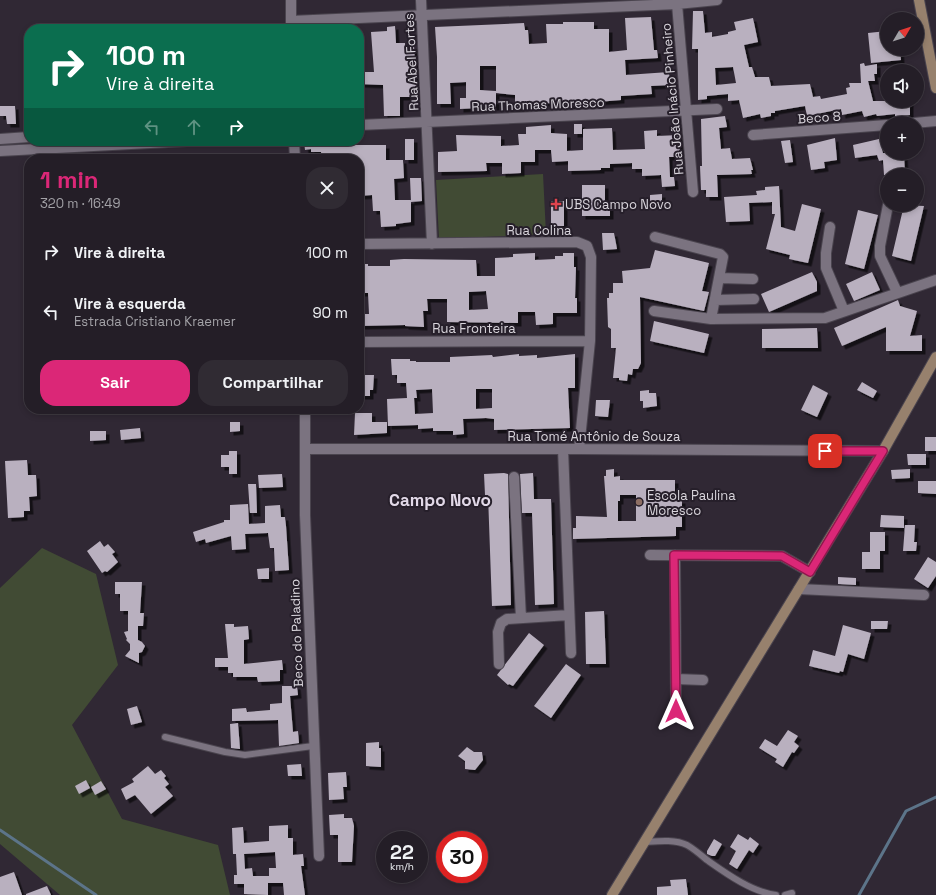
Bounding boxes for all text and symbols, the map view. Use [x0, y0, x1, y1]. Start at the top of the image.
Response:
north arrow [880, 12, 924, 56]
map controls [880, 12, 924, 212]
street label: Rua Abel Fortes [400, 13, 423, 111]
street label: Rua João Inácio Pinheiro [657, 22, 688, 176]
text: 100 m [106, 37, 186, 73]
icon: right [40, 40, 92, 92]
button: sound [880, 64, 924, 108]
text: Vire à direita [106, 72, 214, 95]
street label: Rua Thomas Moresco [471, 94, 605, 115]
street label: Beco 8 [797, 108, 841, 127]
icon: left [141, 116, 163, 138]
icon: ahead [183, 116, 205, 138]
icon: right [225, 116, 247, 138]
button: + [880, 116, 924, 160]
text: 1 min [40, 164, 99, 195]
button: close [306, 167, 348, 209]
button: − [880, 168, 924, 212]
text: 320 m · 16:49 [40, 195, 120, 212]
place label: UBS Campo Novo [565, 196, 672, 213]
marker: UBS Campo Novo [550, 198, 562, 210]
street label: Rua Colina [506, 222, 572, 239]
icon: right [40, 241, 62, 263]
text: Vire à direita [74, 243, 165, 262]
text: 100 m [306, 243, 348, 262]
text: Vire à esquerda [74, 294, 186, 313]
icon: left [40, 301, 62, 323]
text: 90 m [312, 303, 348, 322]
text: Estrada Cristiano Kraemer [74, 313, 236, 330]
street label: Rua Fronteira [432, 320, 516, 337]
button: Sair [40, 360, 190, 406]
button: Compartilhar [198, 360, 348, 406]
street label: Rua Tomé Antônio de Souza [508, 428, 681, 445]
pin [808, 434, 842, 468]
icon: arrive [814, 440, 836, 462]
place label: Escola Paulina Moresco [647, 487, 736, 519]
district label: Campo Novo [389, 489, 491, 511]
marker: Escola Paulina Moresco [634, 497, 644, 507]
street label: Beco do Paladino [286, 579, 307, 687]
position arrow [655, 690, 697, 732]
speed limit sign: 30 [436, 831, 488, 883]
text: 22 [390, 839, 414, 865]
text: km/h [390, 860, 414, 873]

